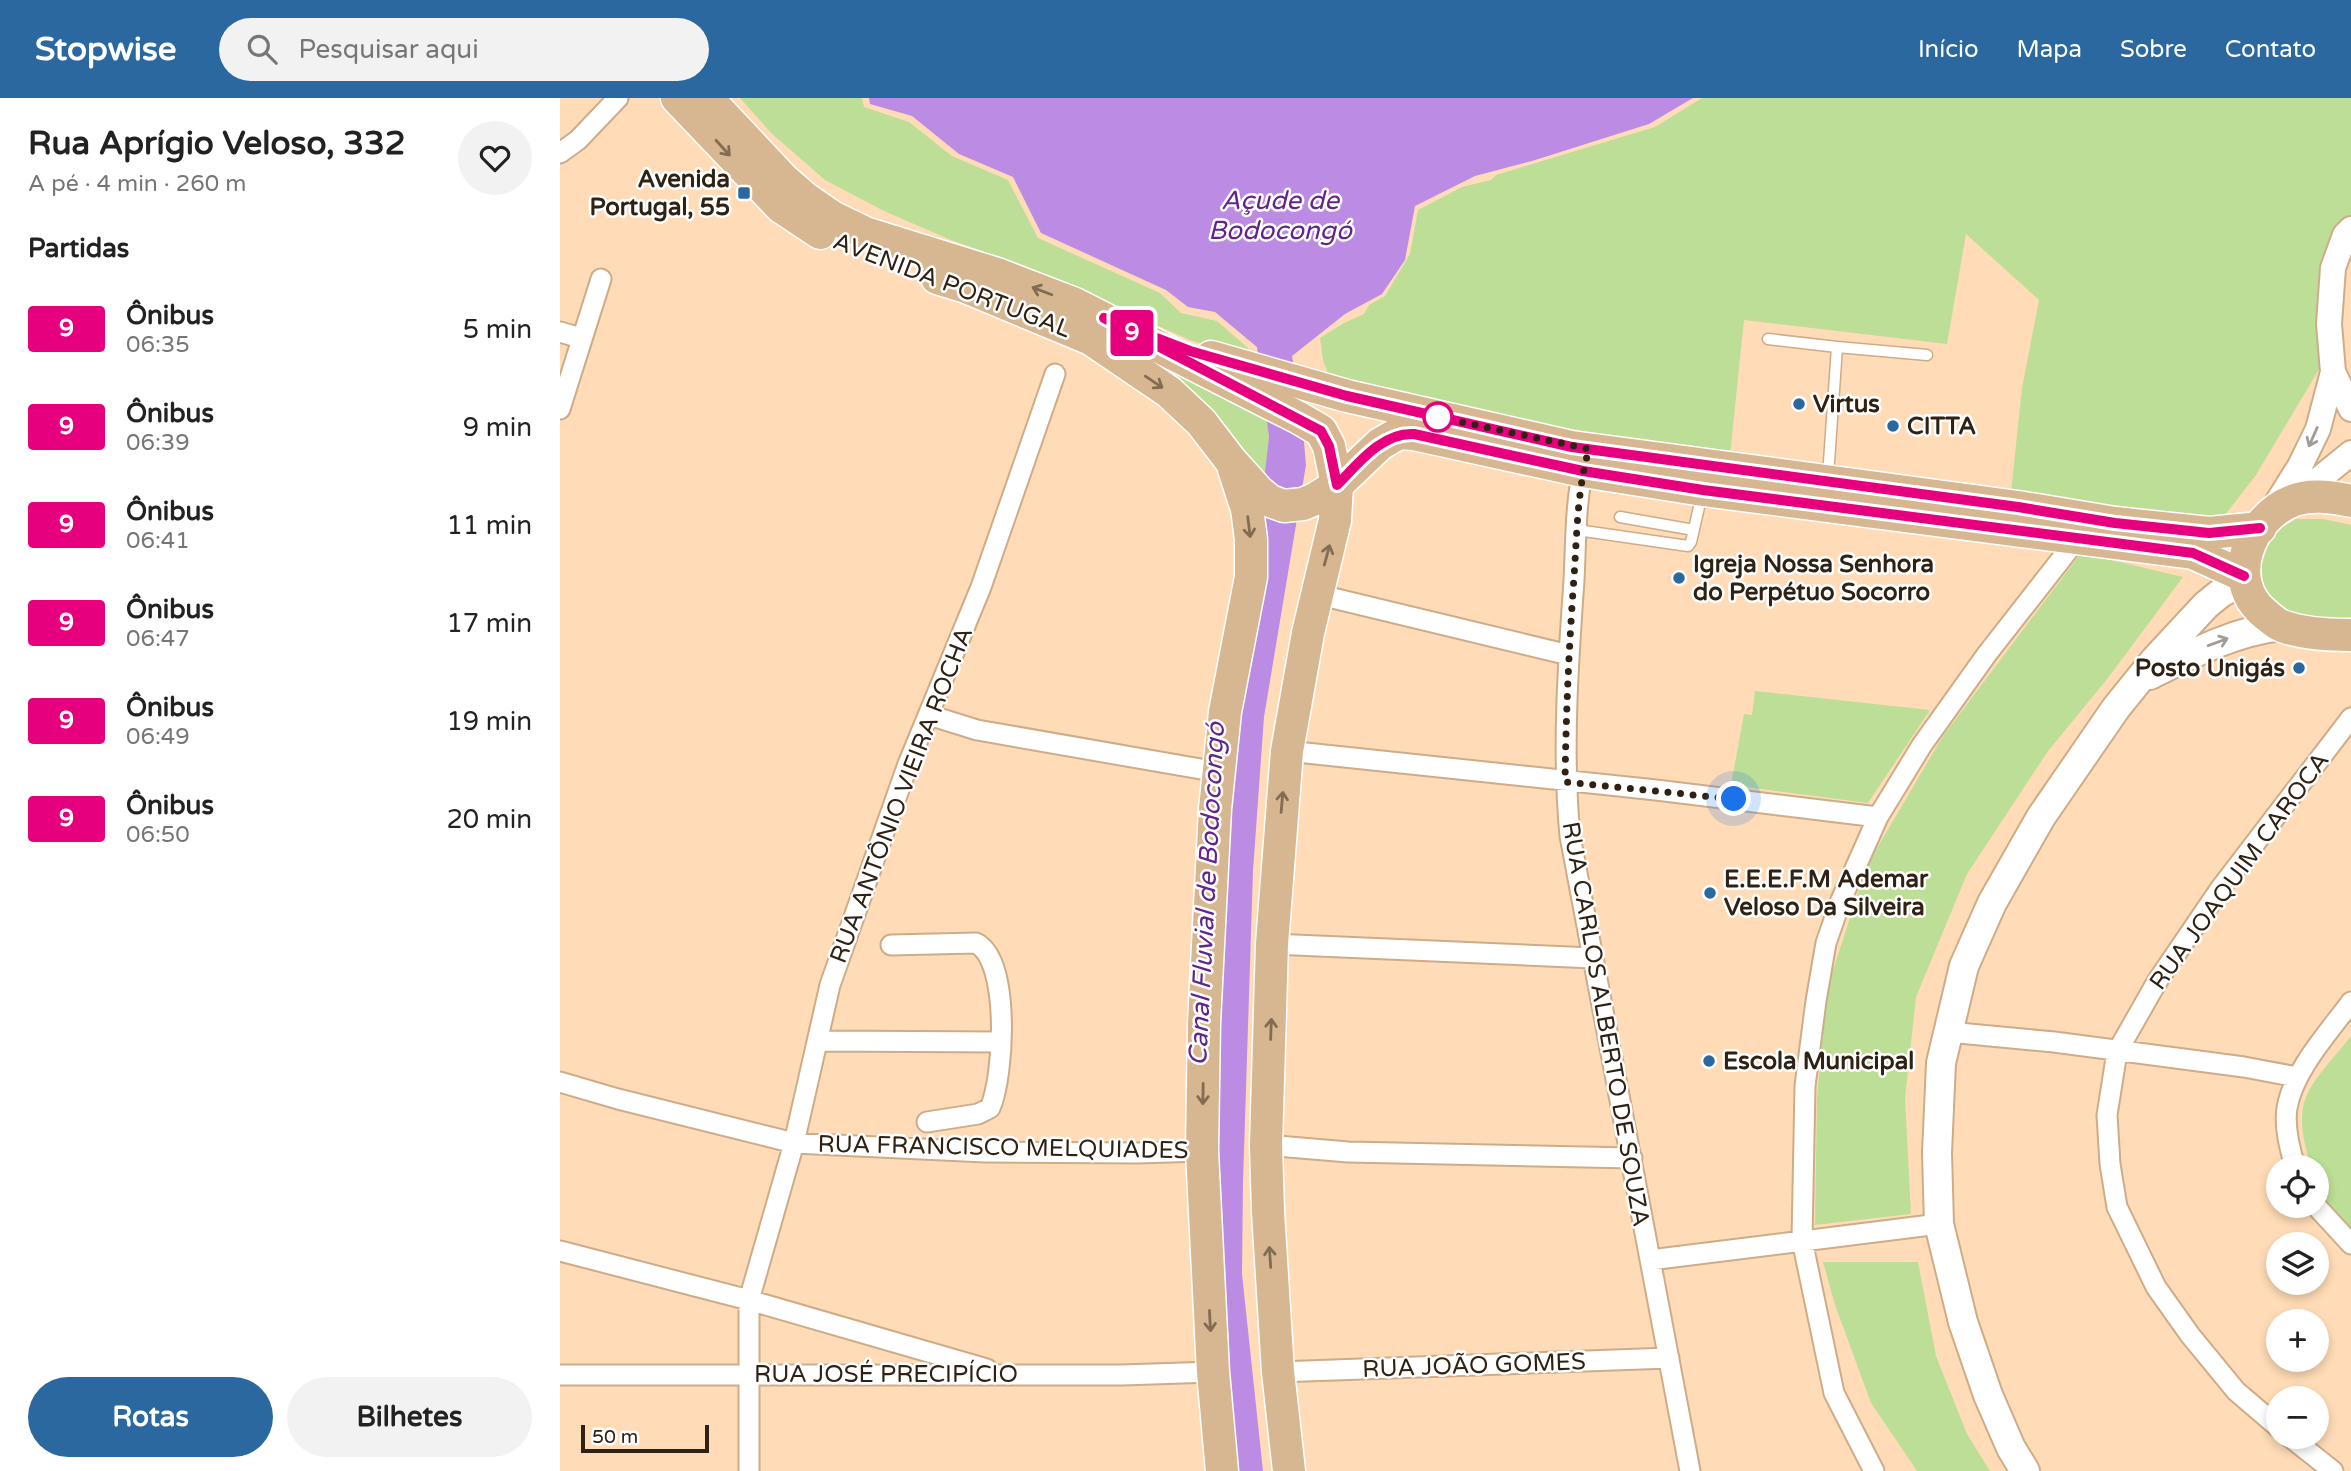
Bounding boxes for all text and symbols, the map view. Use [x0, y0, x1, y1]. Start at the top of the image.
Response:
search box [219, 18, 709, 81]
text: Stopwise [35, 30, 177, 69]
icon: search [243, 30, 281, 68]
text: Pesquisar aqui [299, 34, 479, 65]
text: Início [1918, 35, 1979, 64]
text: Mapa [2017, 35, 2082, 64]
text: Sobre [2120, 35, 2187, 64]
text: Contato [2225, 35, 2316, 64]
button: heart [458, 121, 532, 195]
text: Rua Aprígio Veloso, 332 [28, 124, 405, 163]
one-way arrow [715, 139, 731, 157]
place label: Avenida Portugal, 55 [589, 165, 730, 222]
text: A pé · 4 min · 260 m [28, 170, 246, 198]
marker: Avenida Portugal, 55 [736, 185, 752, 201]
water label: Açude de Bodocongó [1208, 185, 1353, 246]
street label: AVENIDA PORTUGAL [829, 227, 1075, 344]
text: Partidas [28, 233, 129, 264]
one-way arrow [1032, 283, 1053, 296]
text: Ônibus [126, 300, 214, 331]
line badge: 9 [1109, 310, 1155, 356]
text: 9 [59, 314, 74, 343]
text: 5 min [463, 314, 532, 345]
text: 9 [1124, 318, 1140, 347]
text: 06:35 [126, 331, 190, 359]
one-way arrow [1144, 375, 1163, 389]
place label: Virtus [1813, 390, 1880, 419]
marker: Virtus [1791, 396, 1807, 412]
text: Ônibus [126, 398, 214, 429]
unlabelled marker [1423, 402, 1453, 432]
text: 9 [59, 412, 74, 441]
text: 9 min [463, 412, 532, 443]
place label: CITTA [1907, 412, 1976, 441]
marker: CITTA [1885, 418, 1901, 434]
one-way arrow [2306, 426, 2319, 447]
text: 06:39 [126, 429, 190, 457]
text: Ônibus [126, 496, 214, 527]
text: 9 [59, 510, 74, 539]
text: 11 min [446, 510, 532, 541]
one-way arrow [1243, 515, 1256, 538]
text: 06:41 [126, 527, 190, 555]
one-way arrow [1321, 544, 1334, 567]
place label: Igreja Nossa Senhora do Perpétuo Socorro [1693, 550, 1934, 607]
marker: Igreja Nossa Senhora do Perpétuo Socorro [1671, 570, 1687, 586]
text: Ônibus [126, 594, 214, 625]
text: 9 [59, 608, 74, 637]
text: 17 min [446, 608, 532, 639]
street label: RUA ANTÔNIO VIEIRA ROCHA [824, 623, 979, 967]
text: 06:47 [126, 625, 190, 653]
one-way arrow [2206, 635, 2228, 647]
place label: Posto Unigás [2135, 654, 2285, 683]
marker: Posto Unigás [2291, 660, 2307, 676]
text: Ônibus [126, 692, 214, 723]
text: 9 [59, 706, 74, 735]
text: 19 min [446, 706, 532, 737]
water label: Canal Fluvial de Bodocongó [1182, 720, 1231, 1067]
text: 06:49 [126, 723, 190, 751]
street label: RUA JOAQUIM CAROCA [2143, 747, 2335, 996]
your location [1716, 781, 1751, 816]
text: Ônibus [126, 790, 214, 821]
one-way arrow [1276, 791, 1289, 814]
text: 9 [59, 804, 74, 833]
text: 20 min [446, 804, 532, 835]
street label: RUA CARLOS ALBERTO DE SOUZA [1556, 819, 1655, 1229]
text: 06:50 [126, 821, 190, 849]
place label: E.E.E.F.M Ademar Veloso Da Silveira [1724, 865, 1929, 922]
marker: E.E.E.F.M Ademar Veloso Da Silveira [1702, 885, 1718, 901]
one-way arrow [1264, 1018, 1278, 1041]
place label: Escola Municipal [1723, 1047, 1914, 1076]
marker: Escola Municipal [1701, 1053, 1717, 1069]
one-way arrow [1196, 1082, 1210, 1105]
street label: RUA FRANCISCO MELQUIADES [817, 1130, 1189, 1165]
map controls [2266, 1155, 2329, 1449]
button: locate [2266, 1155, 2329, 1218]
button: layers [2266, 1232, 2329, 1295]
one-way arrow [1264, 1245, 1277, 1268]
button: + [2266, 1309, 2329, 1372]
one-way arrow [1204, 1310, 1217, 1333]
street label: RUA JOÃO GOMES [1362, 1347, 1586, 1384]
street label: RUA JOSÉ PRECIPÍCIO [754, 1359, 1018, 1389]
button: Rotas [28, 1377, 273, 1457]
button: Bilhetes [287, 1377, 532, 1457]
button: − [2266, 1386, 2329, 1449]
scale bar [581, 1422, 709, 1454]
text: 50 m [592, 1426, 638, 1448]

